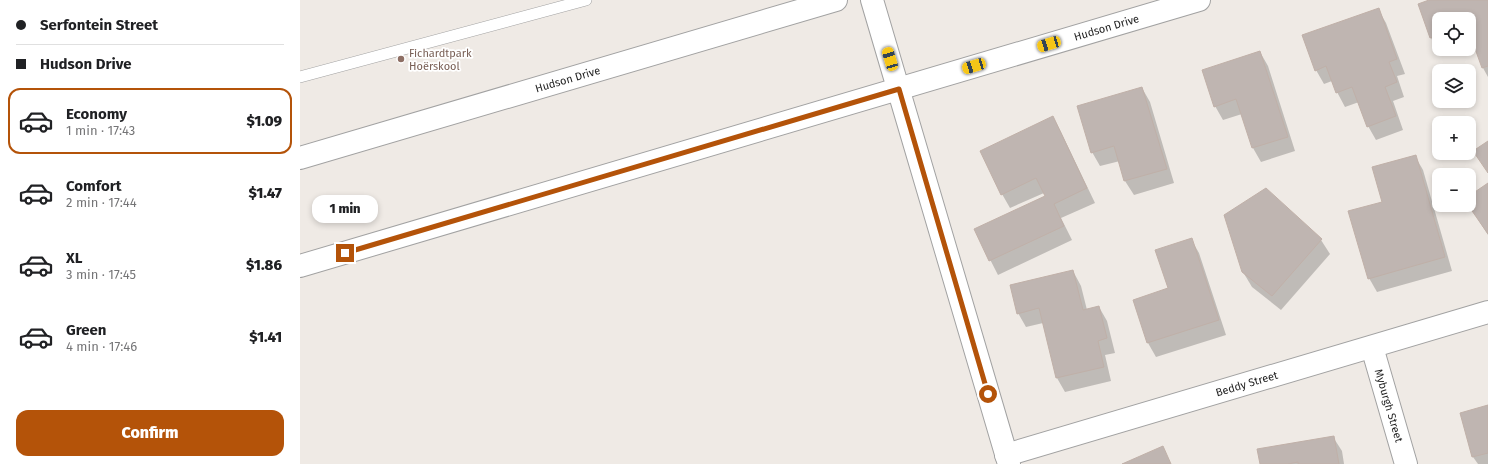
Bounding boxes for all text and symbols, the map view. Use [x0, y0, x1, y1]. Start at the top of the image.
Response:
street label: Hudson Drive [1072, 12, 1141, 43]
map controls [1432, 12, 1476, 212]
button: locate [1432, 12, 1476, 56]
text: Serfontein Street [40, 16, 158, 34]
car [1036, 35, 1062, 53]
car [881, 46, 899, 72]
place label: Fichardtpark Hoërskool [409, 47, 472, 73]
marker: Fichardtpark Hoërskool [396, 54, 406, 64]
text: Hudson Drive [40, 55, 132, 73]
car [961, 57, 987, 75]
street label: Hudson Drive [534, 63, 602, 95]
button: layers [1432, 64, 1476, 108]
icon: car [18, 103, 54, 139]
text: Economy [66, 105, 127, 123]
text: $1.09 [246, 112, 282, 130]
button: + [1432, 116, 1476, 160]
text: 1 min · 17:43 [66, 123, 135, 138]
button: − [1432, 168, 1476, 212]
icon: car [18, 175, 54, 211]
text: Comfort [66, 177, 122, 195]
text: $1.47 [249, 184, 282, 202]
text: 2 min · 17:44 [66, 195, 137, 210]
callout: 1 min [312, 195, 378, 223]
text: 1 min [329, 201, 361, 216]
route end [336, 244, 354, 262]
icon: car [18, 247, 54, 283]
text: XL [66, 249, 82, 267]
text: $1.86 [246, 256, 282, 274]
text: 3 min · 17:45 [66, 267, 136, 282]
icon: car [18, 319, 54, 355]
text: Green [66, 321, 106, 339]
text: $1.41 [249, 328, 282, 346]
text: 4 min · 17:46 [66, 339, 137, 354]
street label: Myburgh Street [1372, 367, 1406, 444]
street label: Beddy Street [1214, 368, 1279, 399]
route start [979, 385, 997, 403]
button: Confirm [16, 410, 284, 456]

